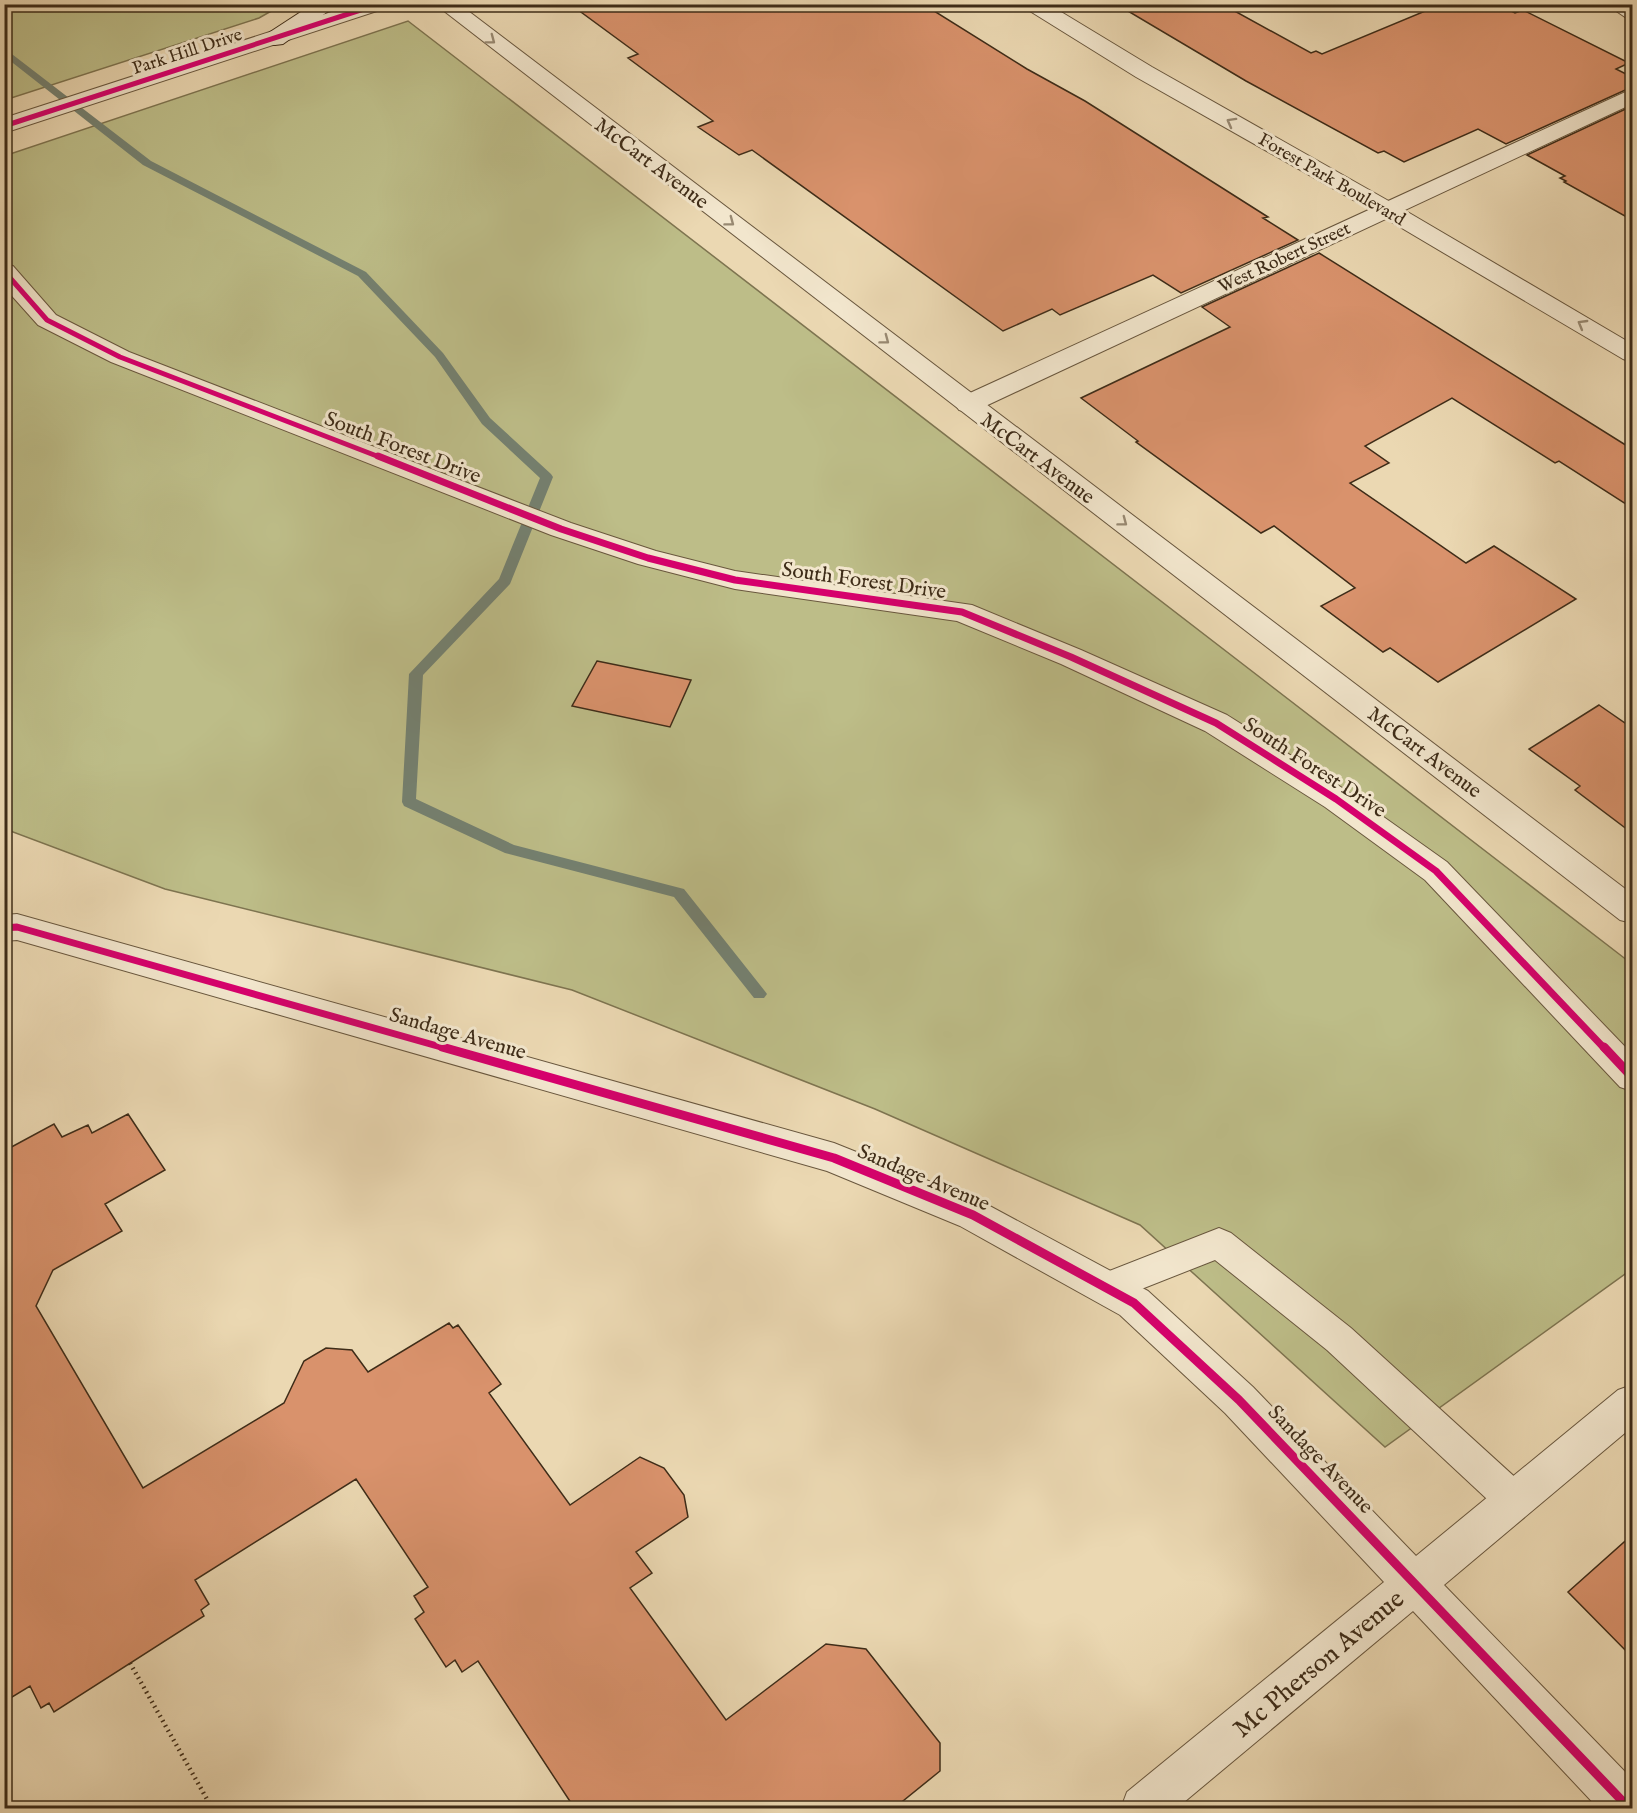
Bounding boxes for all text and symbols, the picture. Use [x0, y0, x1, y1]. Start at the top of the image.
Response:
street label: Park Hill Drive [130, 24, 245, 81]
one-way arrow [485, 33, 496, 44]
street label: McCart Avenue [589, 112, 714, 216]
one-way arrow [1227, 117, 1238, 129]
street label: Forest Park Boulevard [1253, 129, 1409, 232]
one-way arrow [723, 215, 734, 226]
street label: West Robert Street [1215, 218, 1355, 299]
one-way arrow [1578, 320, 1588, 332]
one-way arrow [878, 333, 889, 344]
street label: South Forest Drive [320, 406, 485, 491]
street label: McCart Avenue [975, 407, 1100, 511]
one-way arrow [1117, 515, 1128, 526]
street label: South Forest Drive [780, 557, 948, 606]
street label: McCart Avenue [1362, 701, 1487, 805]
street label: South Forest Drive [1237, 712, 1391, 825]
street label: Sandage Avenue [386, 1002, 529, 1067]
street label: Sandage Avenue [853, 1138, 994, 1219]
street label: Sandage Avenue [1261, 1400, 1379, 1520]
street label: Mc Pherson Avenue [1227, 1583, 1411, 1745]

